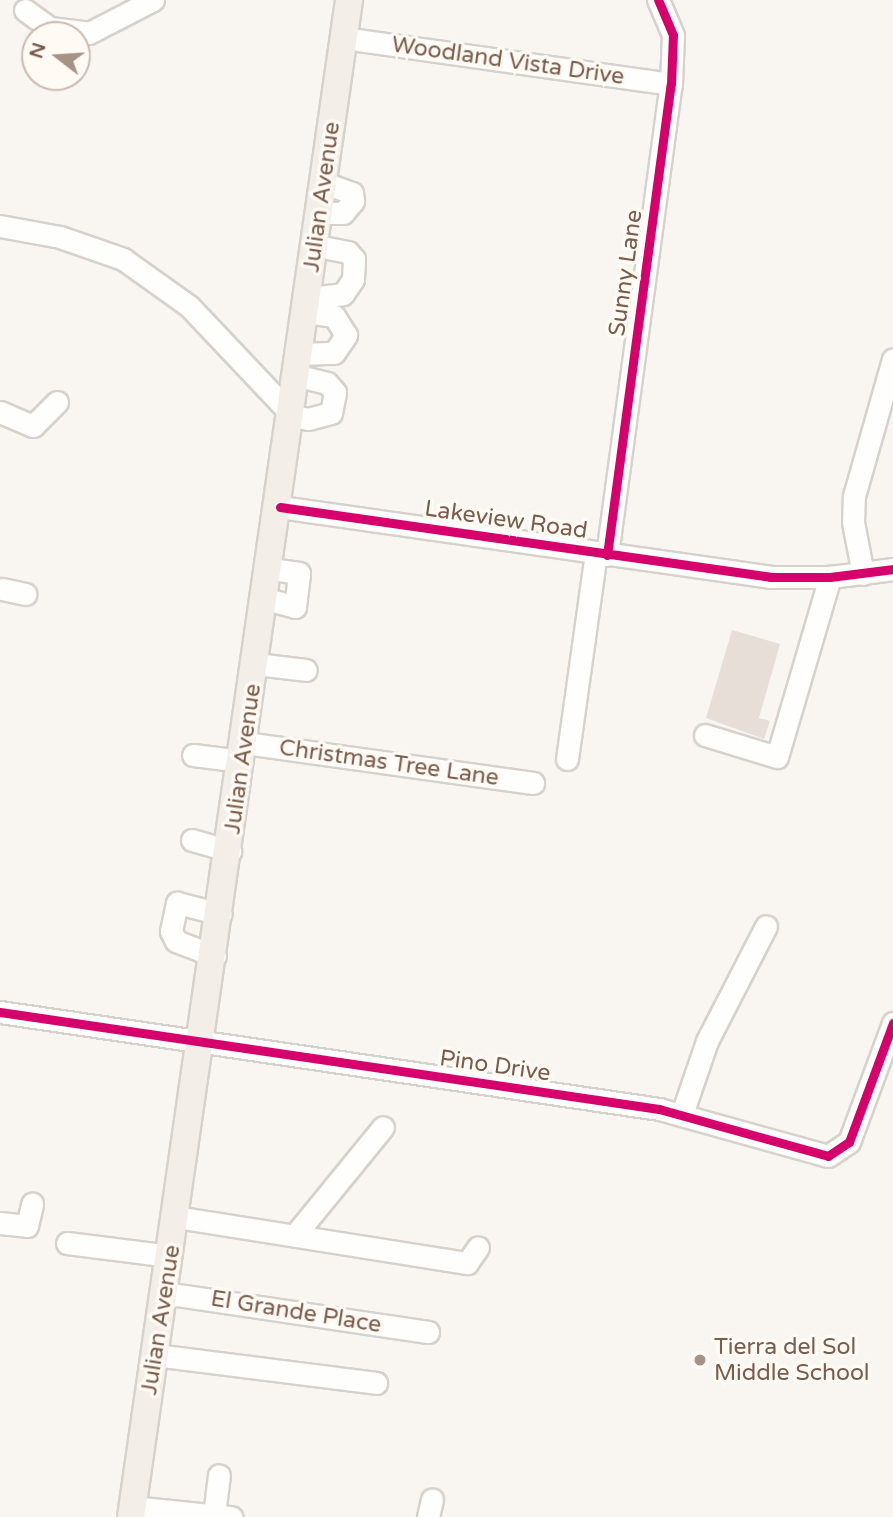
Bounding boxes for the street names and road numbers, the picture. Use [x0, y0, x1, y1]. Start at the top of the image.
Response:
street label: Woodland Vista Drive [390, 31, 626, 91]
street label: Julian Avenue [298, 120, 346, 274]
street label: Sunny Lane [603, 208, 649, 338]
street label: Lakeview Road [423, 495, 589, 545]
street label: Julian Avenue [219, 682, 267, 836]
street label: Christmas Tree Lane [277, 734, 501, 792]
street label: Pino Drive [438, 1045, 552, 1087]
street label: Julian Avenue [136, 1243, 186, 1397]
street label: El Grande Place [209, 1285, 383, 1339]

